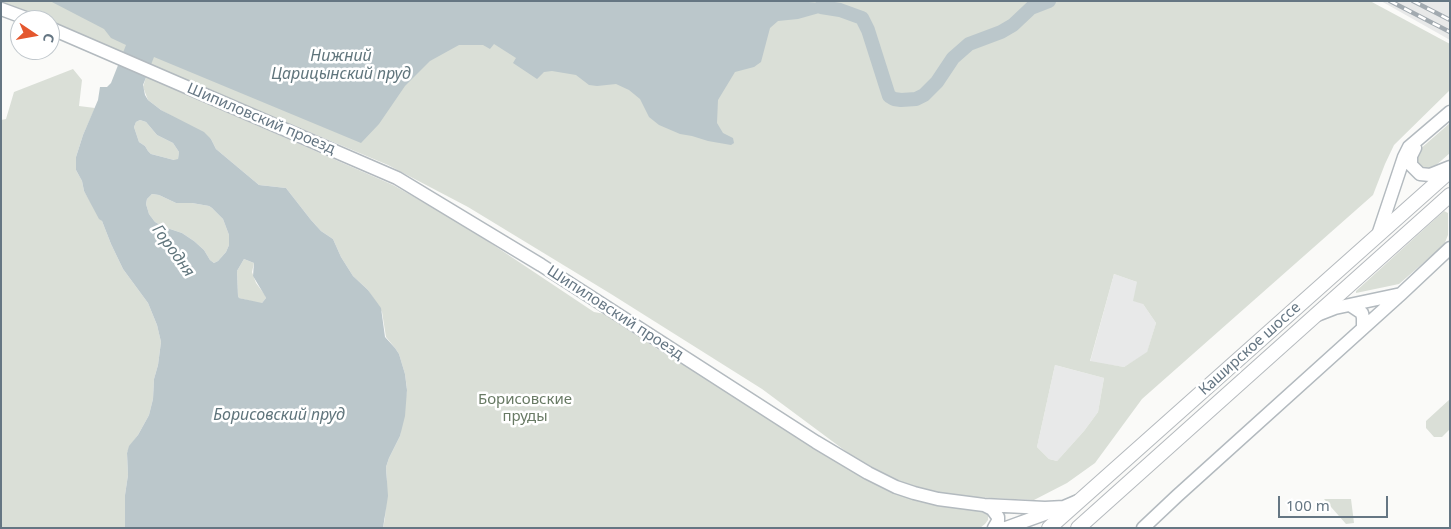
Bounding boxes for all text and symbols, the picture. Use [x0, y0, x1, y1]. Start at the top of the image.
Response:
north arrow [10, 10, 60, 60]
text: С [39, 32, 59, 44]
water label: Нижний Царицынский пруд [271, 46, 411, 84]
street label: Шипиловский проезд [184, 80, 338, 158]
water label: Городня [148, 221, 198, 281]
street label: Шипиловский проезд [543, 262, 687, 364]
street label: Каширское шоссе [1195, 299, 1305, 399]
park label: Борисовские пруды [478, 391, 572, 426]
water label: Борисовский пруд [213, 405, 345, 425]
scale bar [1281, 486, 1391, 518]
text: 100 m [1286, 495, 1330, 515]

